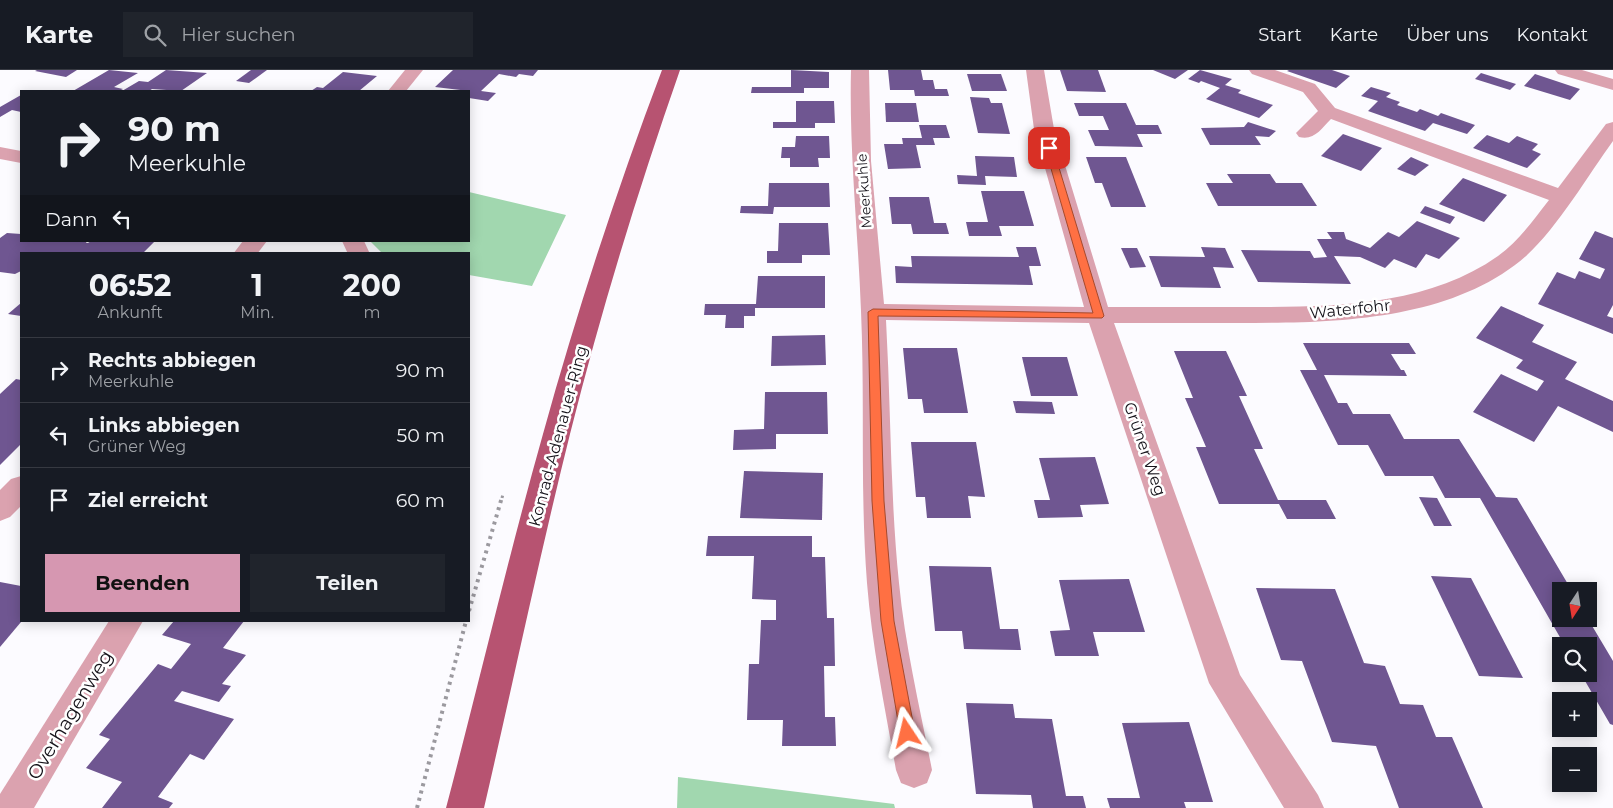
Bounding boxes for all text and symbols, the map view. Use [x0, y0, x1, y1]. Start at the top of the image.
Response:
search box [123, 12, 473, 57]
text: Karte [25, 20, 93, 49]
icon: search [141, 21, 169, 49]
text: Hier suchen [181, 23, 296, 46]
text: Start [1258, 24, 1302, 46]
text: Karte [1330, 24, 1378, 46]
text: Über uns [1406, 24, 1489, 46]
text: Kontakt [1517, 24, 1588, 46]
text: 90 m [128, 107, 221, 150]
icon: right [45, 110, 110, 175]
pin [1028, 127, 1070, 169]
icon: arrive [1035, 134, 1063, 162]
text: Meerkuhle [128, 150, 246, 177]
street label: Meerkuhle [852, 153, 876, 229]
icon: left [108, 205, 136, 233]
text: Dann [45, 208, 98, 231]
text: 06:52 [89, 267, 172, 304]
text: 1 [251, 267, 263, 304]
text: 200 [343, 267, 401, 304]
street label: Waterfohr [1309, 295, 1391, 323]
text: Ankunft [98, 303, 163, 322]
text: Min. [240, 303, 274, 322]
text: m [364, 303, 381, 322]
street label: Konrad-Adenauer-Ring [525, 344, 591, 528]
text: Rechts abbiegen [88, 349, 256, 372]
icon: right [45, 356, 73, 384]
text: 90 m [396, 359, 445, 382]
text: Meerkuhle [88, 372, 174, 391]
street label: Grüner Weg [1120, 400, 1170, 498]
text: Links abbiegen [88, 414, 240, 437]
icon: left [45, 421, 73, 449]
text: 50 m [397, 424, 445, 447]
text: Grüner Weg [88, 437, 186, 456]
icon: arrive [45, 486, 73, 514]
text: Ziel erreicht [88, 489, 208, 512]
text: 60 m [396, 489, 445, 512]
button: Beenden [45, 554, 240, 612]
button: Teilen [250, 554, 445, 612]
north arrow [1552, 582, 1598, 628]
map controls [1552, 582, 1597, 792]
button: search [1552, 637, 1597, 682]
street label: Overhagenweg [22, 646, 118, 784]
button: + [1552, 692, 1597, 737]
position arrow [880, 706, 932, 758]
button: − [1552, 747, 1597, 792]

